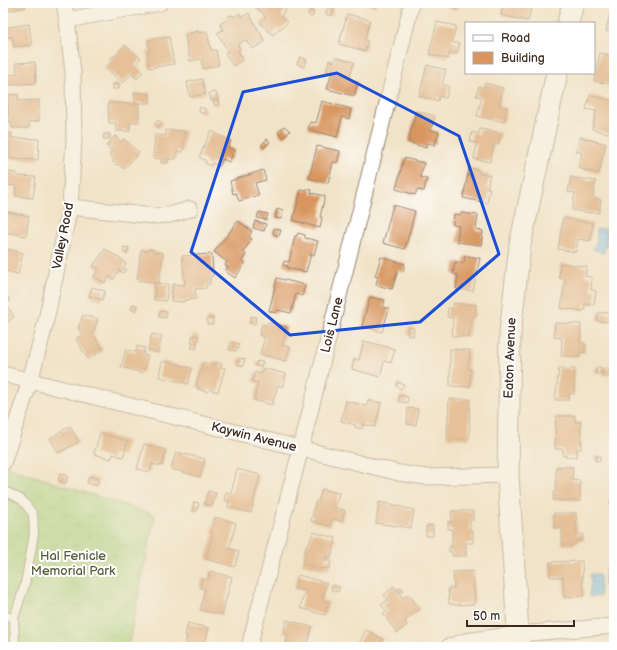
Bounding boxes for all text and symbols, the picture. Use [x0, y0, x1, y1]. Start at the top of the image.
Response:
legend [465, 22, 595, 74]
text: Road [501, 31, 530, 46]
text: Building [501, 51, 545, 66]
street label: Valley Road [49, 201, 77, 271]
street label: Lois Lane [317, 295, 347, 355]
street label: Eaton Avenue [501, 317, 519, 399]
street label: Kaywin Avenue [210, 419, 299, 455]
park label: Hal Fenicle Memorial Park [31, 548, 116, 579]
scale bar [467, 602, 574, 628]
text: 50 m [473, 609, 500, 624]

